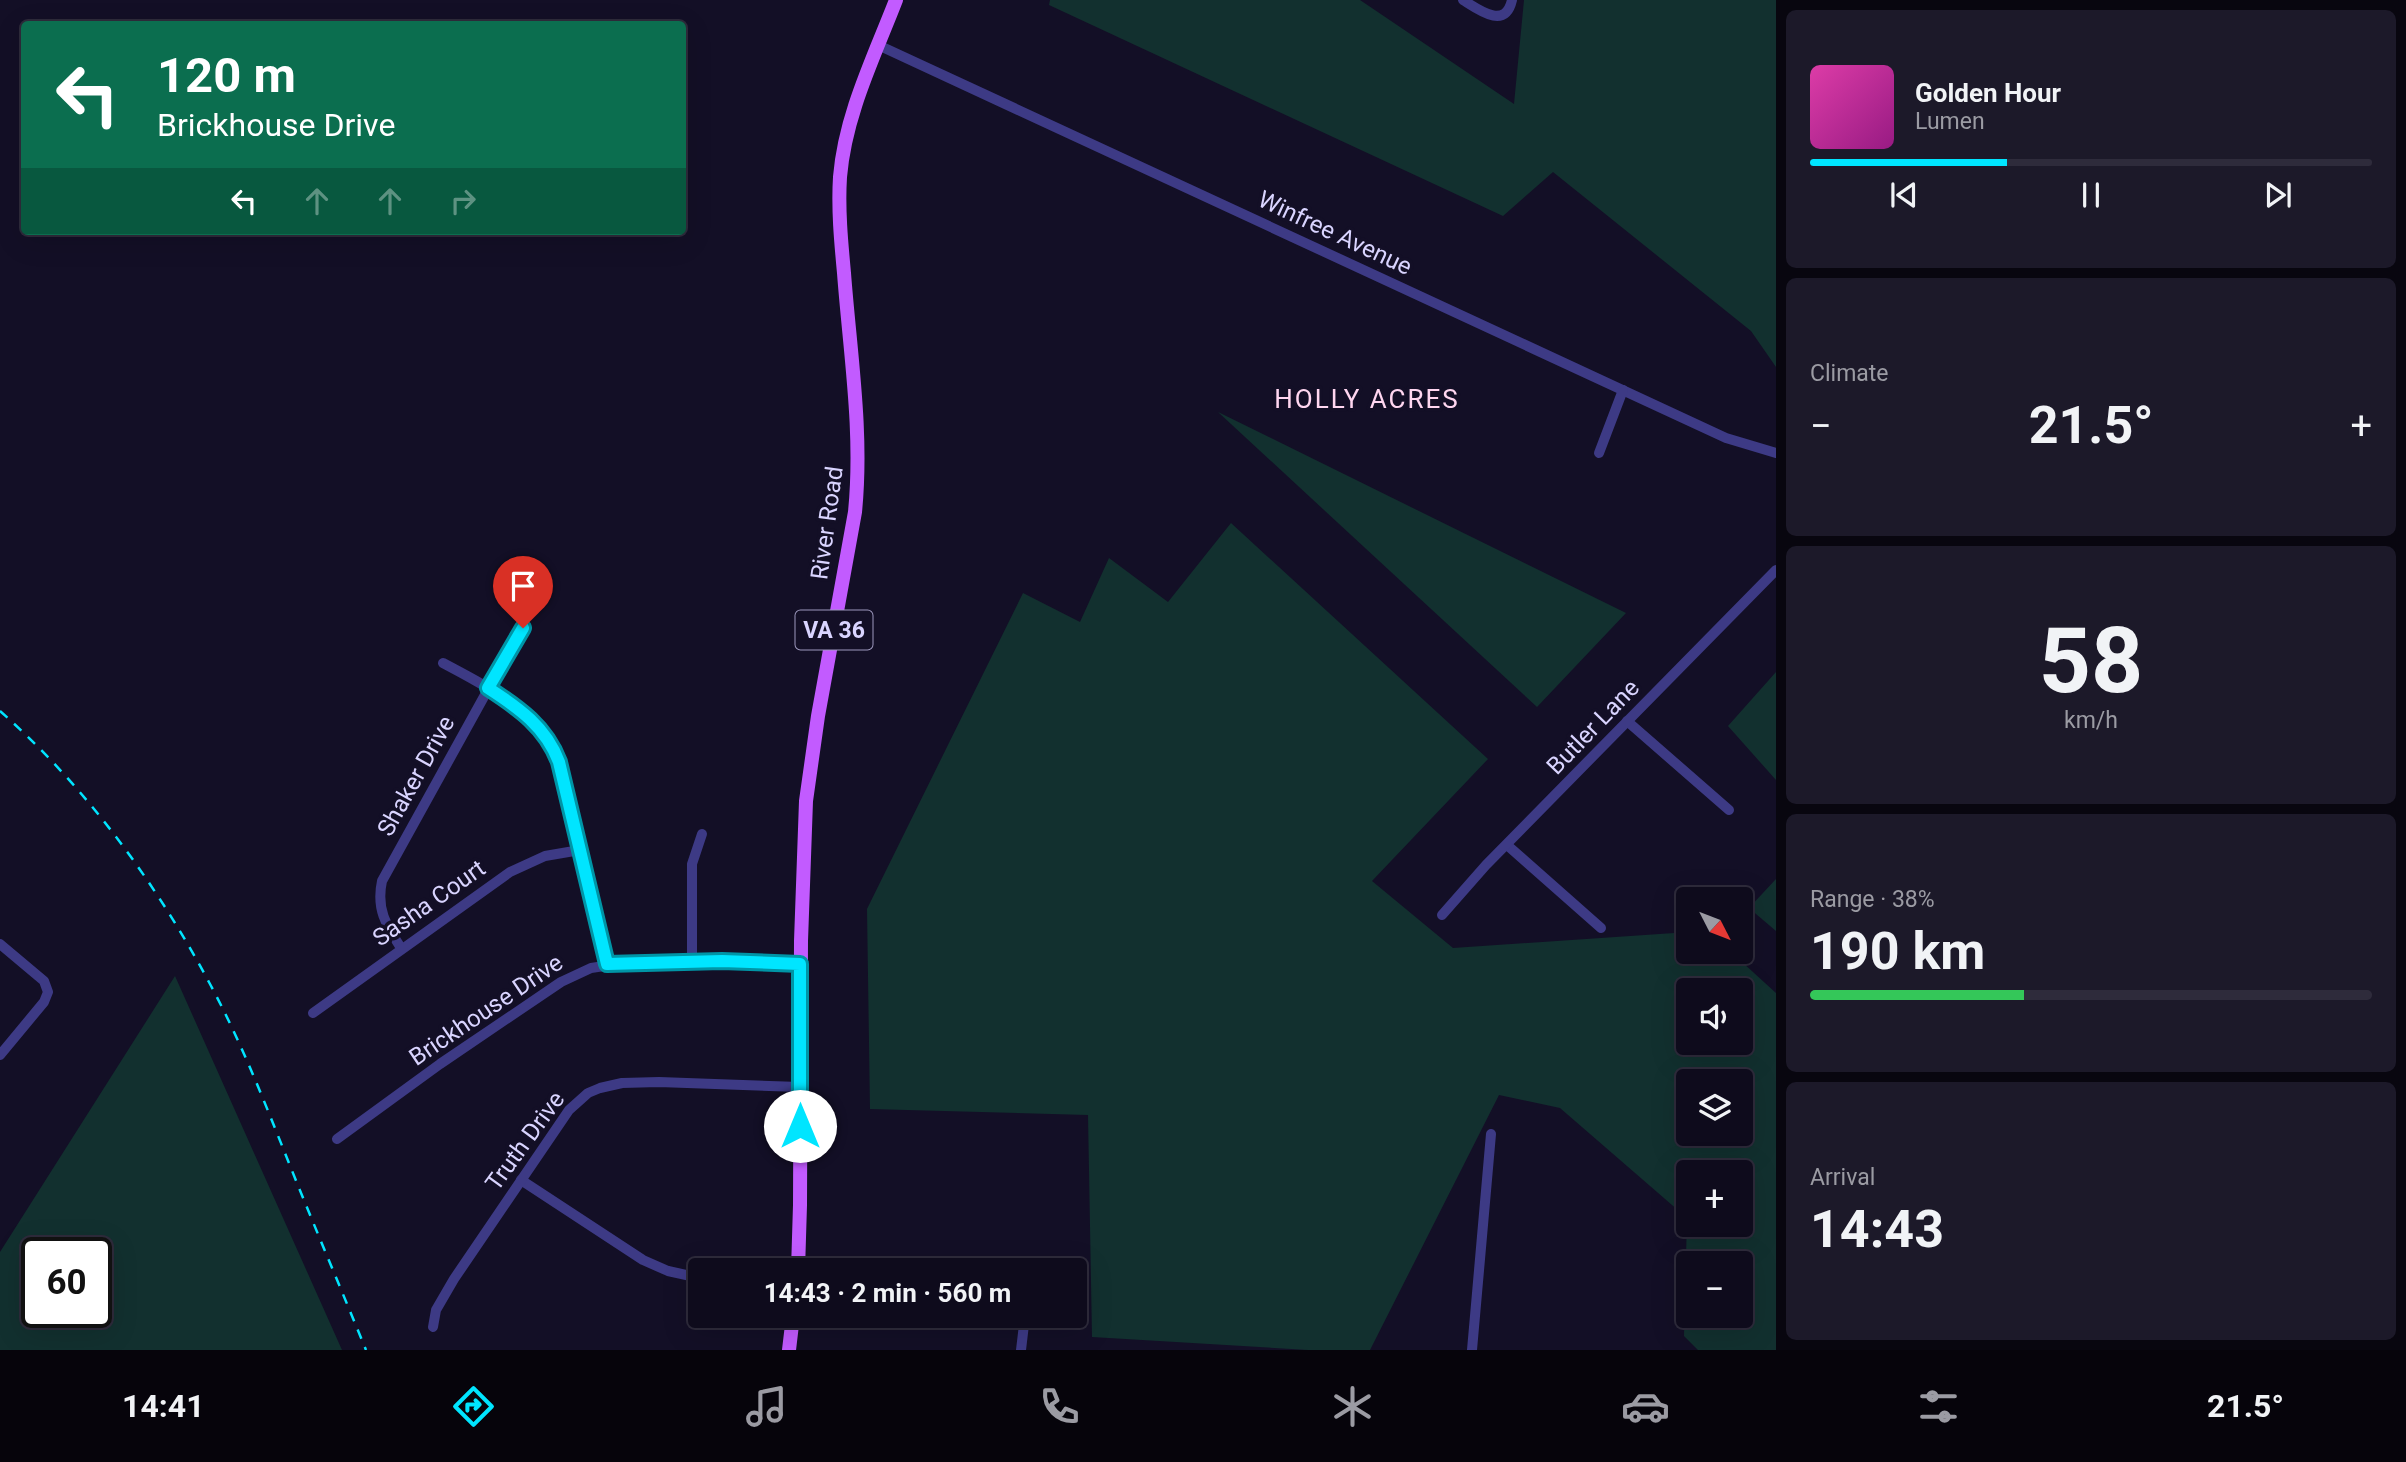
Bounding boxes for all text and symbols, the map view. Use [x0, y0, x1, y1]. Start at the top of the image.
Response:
text: 120 m [157, 47, 296, 104]
icon: left [42, 49, 133, 140]
text: Golden Hour [1915, 78, 2061, 108]
text: Brickhouse Drive [157, 106, 395, 144]
text: Lumen [1915, 108, 1985, 135]
icon: previous [1885, 176, 1923, 214]
icon: pause [2072, 176, 2110, 214]
icon: next [2259, 176, 2297, 214]
icon: left [225, 182, 263, 220]
icon: ahead [298, 182, 336, 220]
icon: ahead [371, 182, 409, 220]
icon: right [444, 182, 482, 220]
street label: Winfree Avenue [1254, 185, 1416, 281]
text: Climate [1810, 360, 1889, 387]
district label: HOLLY ACRES [1274, 384, 1460, 414]
text: 21.5° [2029, 395, 2154, 456]
text: − [1810, 404, 1832, 448]
text: + [2350, 404, 2372, 448]
street label: River Road [805, 465, 849, 581]
pin [493, 556, 553, 628]
icon: arrive [504, 567, 542, 605]
text: 58 [2039, 608, 2143, 714]
road number: VA 36 [796, 610, 872, 650]
street label: Butler Lane [1541, 674, 1645, 780]
text: km/h [2064, 707, 2118, 734]
street label: Shaker Drive [371, 711, 461, 841]
street label: Sasha Court [367, 854, 491, 952]
text: Range · 38% [1810, 886, 1935, 913]
north arrow [1676, 887, 1754, 964]
map controls [1676, 887, 1753, 1328]
text: 190 km [1810, 921, 1985, 982]
street label: Brickhouse Drive [404, 948, 568, 1072]
button: sound [1676, 978, 1753, 1055]
button: layers [1676, 1069, 1753, 1146]
street label: Truth Drive [480, 1086, 570, 1196]
position arrow [763, 1089, 837, 1163]
button: + [1676, 1160, 1753, 1237]
text: Arrival [1810, 1164, 1875, 1191]
text: 14:43 [1810, 1199, 1944, 1260]
speed limit sign: 60 [21, 1237, 112, 1328]
button: − [1676, 1251, 1753, 1328]
text: 14:43 · 2 min · 560 m [764, 1278, 1011, 1308]
icon: directions [449, 1382, 498, 1431]
icon: music [742, 1382, 791, 1431]
icon: phone [1035, 1382, 1084, 1431]
icon: climate [1328, 1382, 1377, 1431]
icon: car [1621, 1382, 1670, 1431]
icon: filters [1914, 1382, 1963, 1431]
text: 14:41 [122, 1387, 204, 1425]
text: 21.5° [2207, 1387, 2284, 1425]

